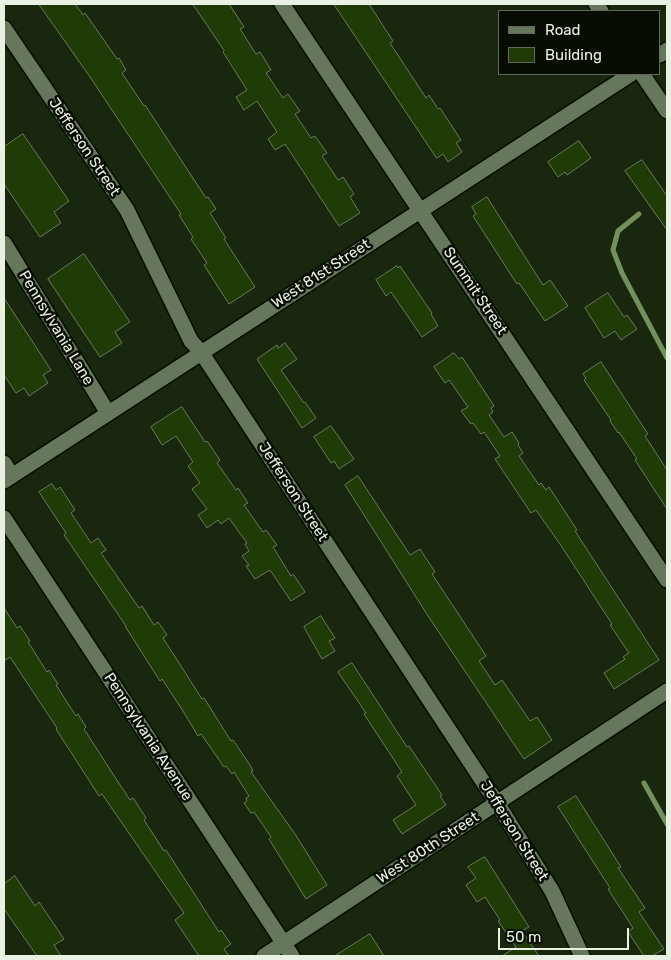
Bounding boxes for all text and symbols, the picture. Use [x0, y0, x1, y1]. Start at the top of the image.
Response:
legend [498, 10, 661, 75]
text: Road [545, 21, 581, 39]
text: Building [545, 46, 602, 64]
street label: Jefferson Street [45, 94, 123, 200]
street label: West 81st Street [268, 235, 374, 313]
street label: Summit Street [439, 244, 511, 338]
street label: Pennsylvania Lane [15, 267, 97, 389]
street label: Jefferson Street [254, 439, 332, 545]
street label: Pennsylvania Avenue [100, 670, 196, 804]
street label: Jefferson Street [476, 778, 552, 884]
street label: West 80th Street [373, 808, 483, 888]
scale bar [501, 918, 632, 950]
text: 50 m [506, 928, 541, 946]

